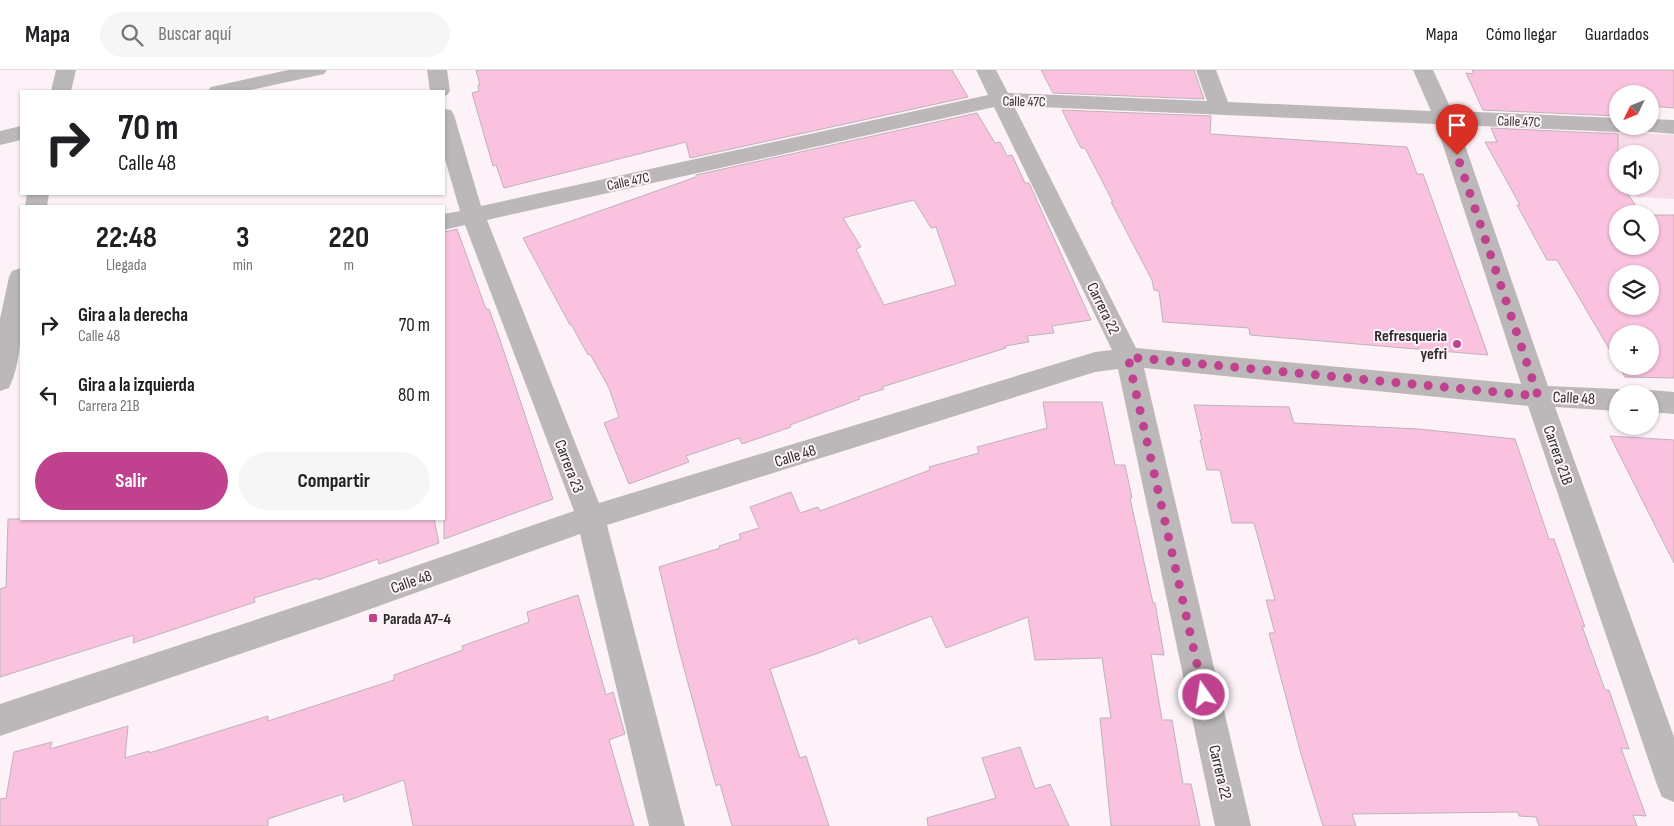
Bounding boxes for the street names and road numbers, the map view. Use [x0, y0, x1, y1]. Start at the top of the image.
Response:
street label: Calle 47C [1002, 93, 1046, 110]
street label: Calle 47C [1497, 112, 1541, 131]
street label: Calle 47C [605, 169, 651, 194]
street label: Carrera 22 [1082, 280, 1123, 338]
street label: Calle 48 [1552, 388, 1596, 409]
street label: Carrera 21B [1539, 423, 1577, 488]
street label: Carrera 23 [550, 437, 587, 496]
street label: Calle 48 [772, 441, 818, 472]
street label: Calle 48 [388, 567, 435, 598]
street label: Carrera 22 [1204, 743, 1235, 801]

